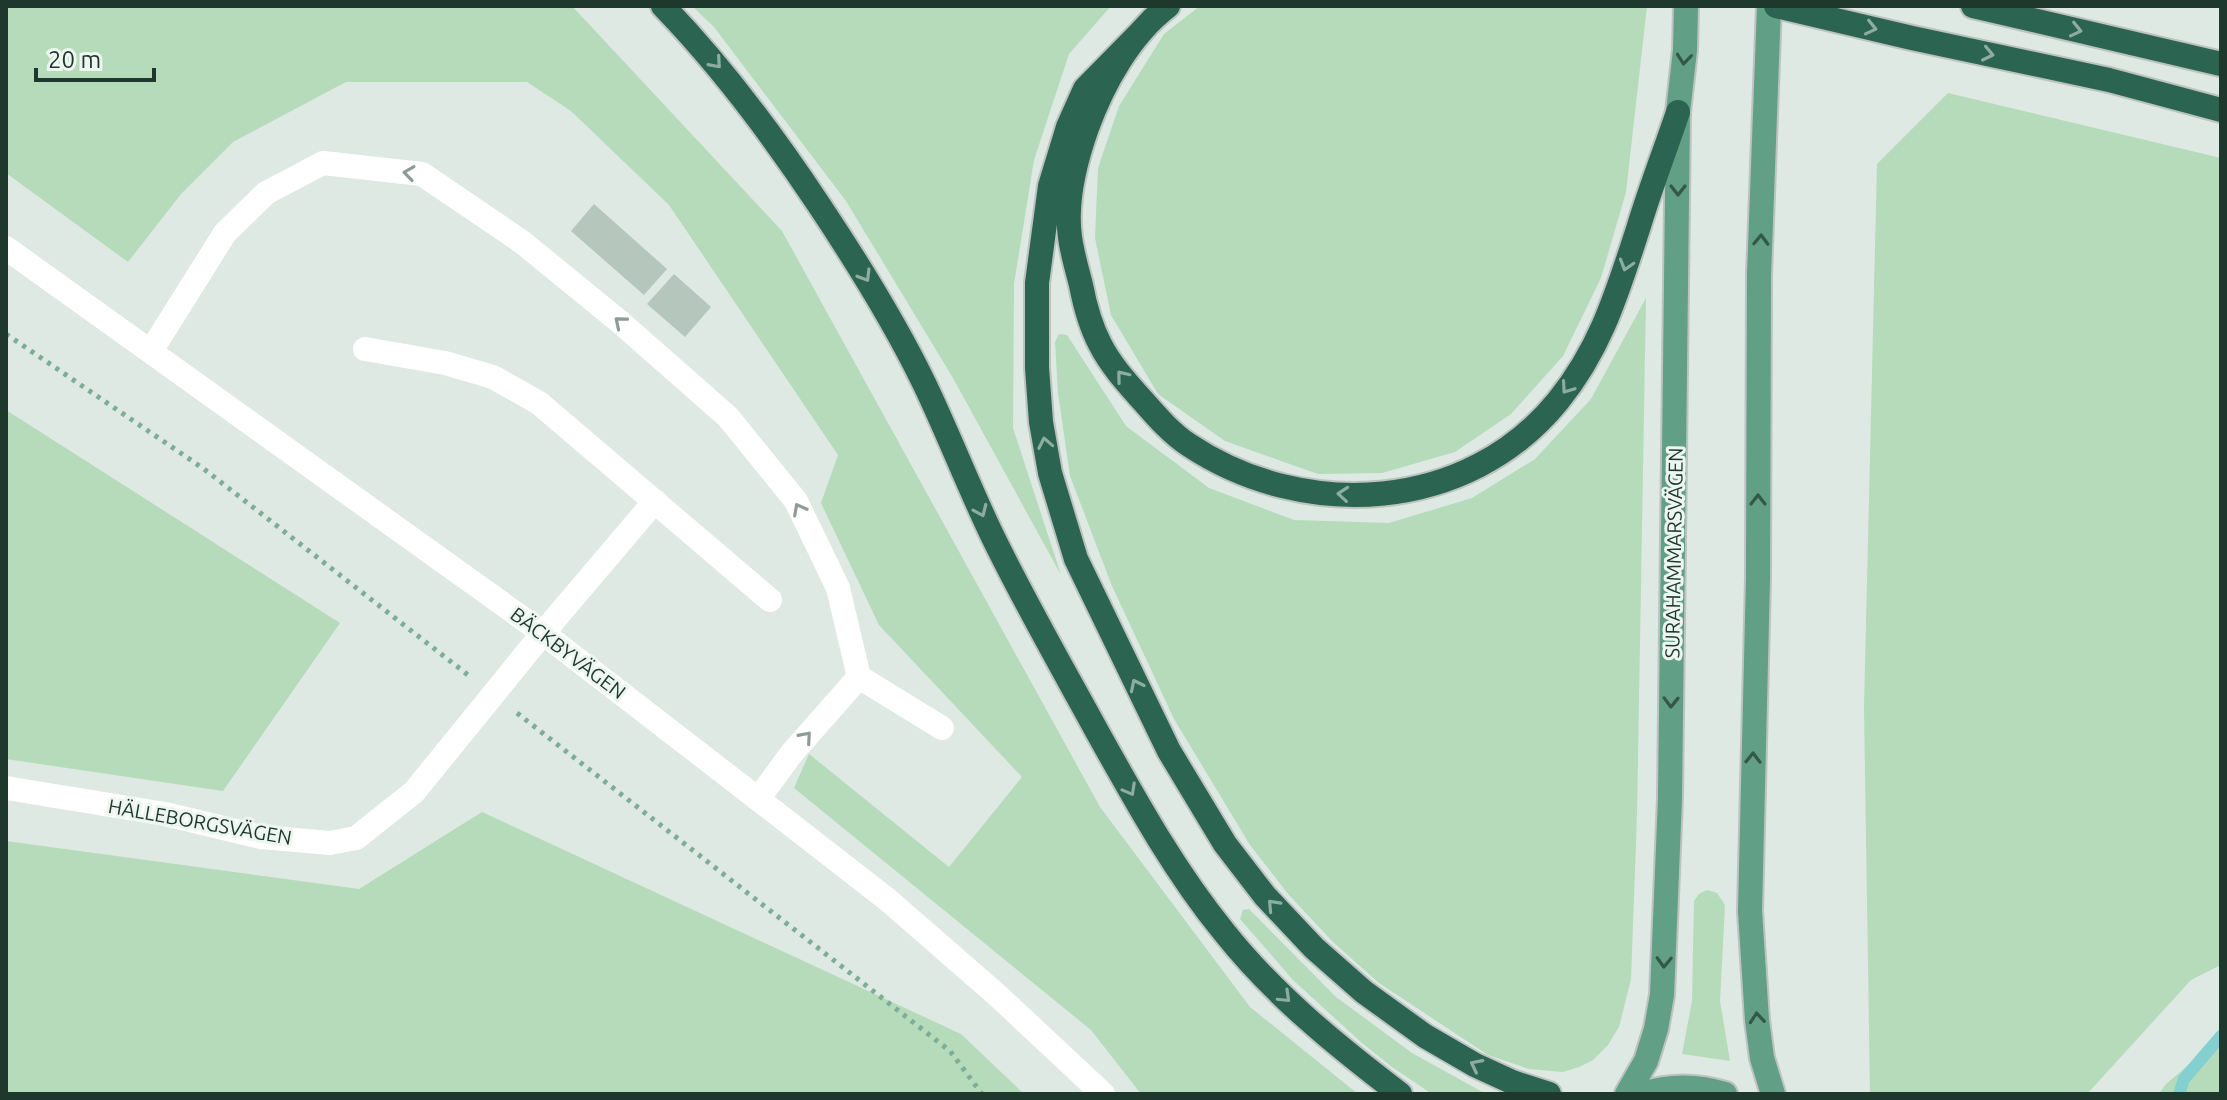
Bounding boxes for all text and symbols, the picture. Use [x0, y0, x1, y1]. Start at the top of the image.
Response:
one-way arrow [1864, 19, 1877, 36]
one-way arrow [2068, 21, 2082, 38]
scale bar [36, 32, 154, 82]
one-way arrow [1981, 45, 1994, 62]
text: 20 m [48, 46, 101, 73]
one-way arrow [1676, 53, 1693, 66]
one-way arrow [706, 54, 720, 69]
one-way arrow [402, 165, 416, 182]
one-way arrow [1669, 184, 1687, 197]
one-way arrow [1752, 233, 1769, 246]
one-way arrow [1619, 258, 1635, 272]
one-way arrow [856, 267, 871, 282]
one-way arrow [614, 317, 629, 332]
one-way arrow [1117, 371, 1132, 385]
one-way arrow [1562, 379, 1577, 394]
one-way arrow [1037, 436, 1054, 450]
street label: SURAHAMMARSVÄGEN [1660, 447, 1687, 659]
one-way arrow [1336, 486, 1349, 503]
one-way arrow [1749, 493, 1767, 506]
one-way arrow [793, 502, 808, 517]
one-way arrow [971, 503, 987, 517]
street label: BÄCKBYVÄGEN [506, 602, 630, 703]
one-way arrow [1130, 679, 1146, 694]
one-way arrow [1663, 696, 1680, 709]
one-way arrow [796, 732, 811, 747]
one-way arrow [1745, 751, 1762, 764]
one-way arrow [1120, 782, 1135, 796]
street label: HÄLLEBORGSVÄGEN [107, 794, 294, 849]
one-way arrow [1268, 900, 1283, 914]
one-way arrow [1655, 956, 1672, 969]
one-way arrow [1276, 988, 1290, 1002]
one-way arrow [1749, 1011, 1766, 1024]
one-way arrow [1470, 1060, 1485, 1075]

